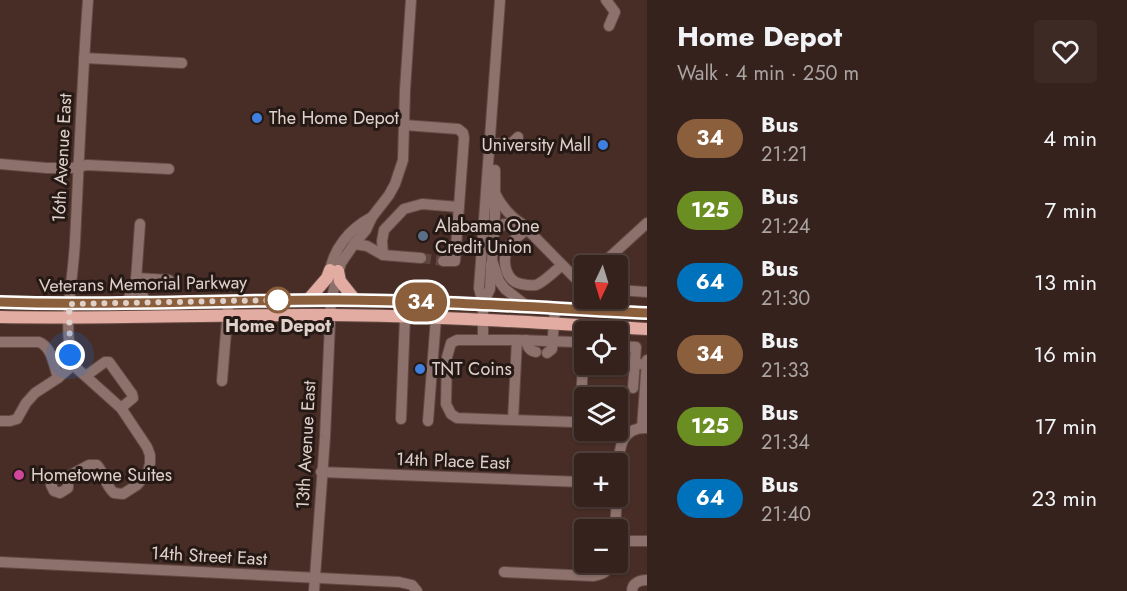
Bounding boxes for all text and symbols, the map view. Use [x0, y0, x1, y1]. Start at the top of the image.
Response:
text: Home Depot [677, 16, 842, 57]
button: heart [1034, 20, 1097, 83]
text: Walk · 4 min · 250 m [677, 59, 859, 88]
street label: 16th Avenue East [46, 92, 78, 223]
place label: The Home Depot [269, 105, 399, 131]
text: Bus [761, 108, 798, 140]
marker: The Home Depot [250, 111, 264, 125]
text: 4 min [1043, 122, 1097, 154]
text: 34 [696, 123, 724, 153]
place label: University Mall [481, 132, 591, 158]
marker: University Mall [596, 138, 610, 152]
text: 21:21 [761, 140, 808, 169]
text: Bus [761, 180, 798, 212]
text: 7 min [1044, 194, 1097, 226]
text: 125 [691, 195, 729, 225]
text: 21:24 [761, 212, 810, 241]
place label: Alabama One Credit Union [435, 213, 540, 260]
marker: Alabama One Credit Union [416, 229, 430, 243]
text: Bus [761, 252, 798, 284]
north arrow [574, 255, 628, 309]
map controls [574, 255, 628, 573]
text: 13 min [1034, 266, 1097, 298]
text: 64 [696, 267, 724, 297]
street label: Veterans Memorial Parkway [39, 269, 247, 299]
line badge: 34 [394, 282, 448, 322]
text: 21:30 [761, 284, 810, 313]
marker: Home Depot [265, 287, 291, 313]
text: 34 [407, 287, 435, 317]
place label: Home Depot [225, 313, 331, 339]
button: locate [574, 321, 628, 375]
text: Bus [761, 324, 798, 356]
text: 16 min [1033, 338, 1097, 370]
text: 34 [696, 339, 724, 369]
your location [55, 340, 85, 370]
place label: TNT Coins [432, 356, 512, 382]
text: 21:33 [761, 356, 809, 385]
marker: TNT Coins [413, 362, 427, 376]
street label: 13th Avenue East [290, 379, 322, 510]
button: layers [574, 387, 628, 441]
text: Bus [761, 396, 798, 428]
text: 17 min [1035, 410, 1097, 442]
text: 125 [691, 411, 729, 441]
text: 21:34 [761, 428, 810, 457]
street label: 14th Place East [396, 446, 511, 476]
button: + [574, 453, 628, 507]
place label: Hometowne Suites [31, 462, 172, 488]
marker: Hometowne Suites [12, 468, 26, 482]
text: Bus [761, 468, 798, 500]
text: 23 min [1031, 482, 1097, 514]
text: 64 [696, 483, 724, 513]
text: 21:40 [761, 500, 811, 529]
button: − [574, 519, 628, 573]
street label: 14th Street East [150, 540, 268, 572]

